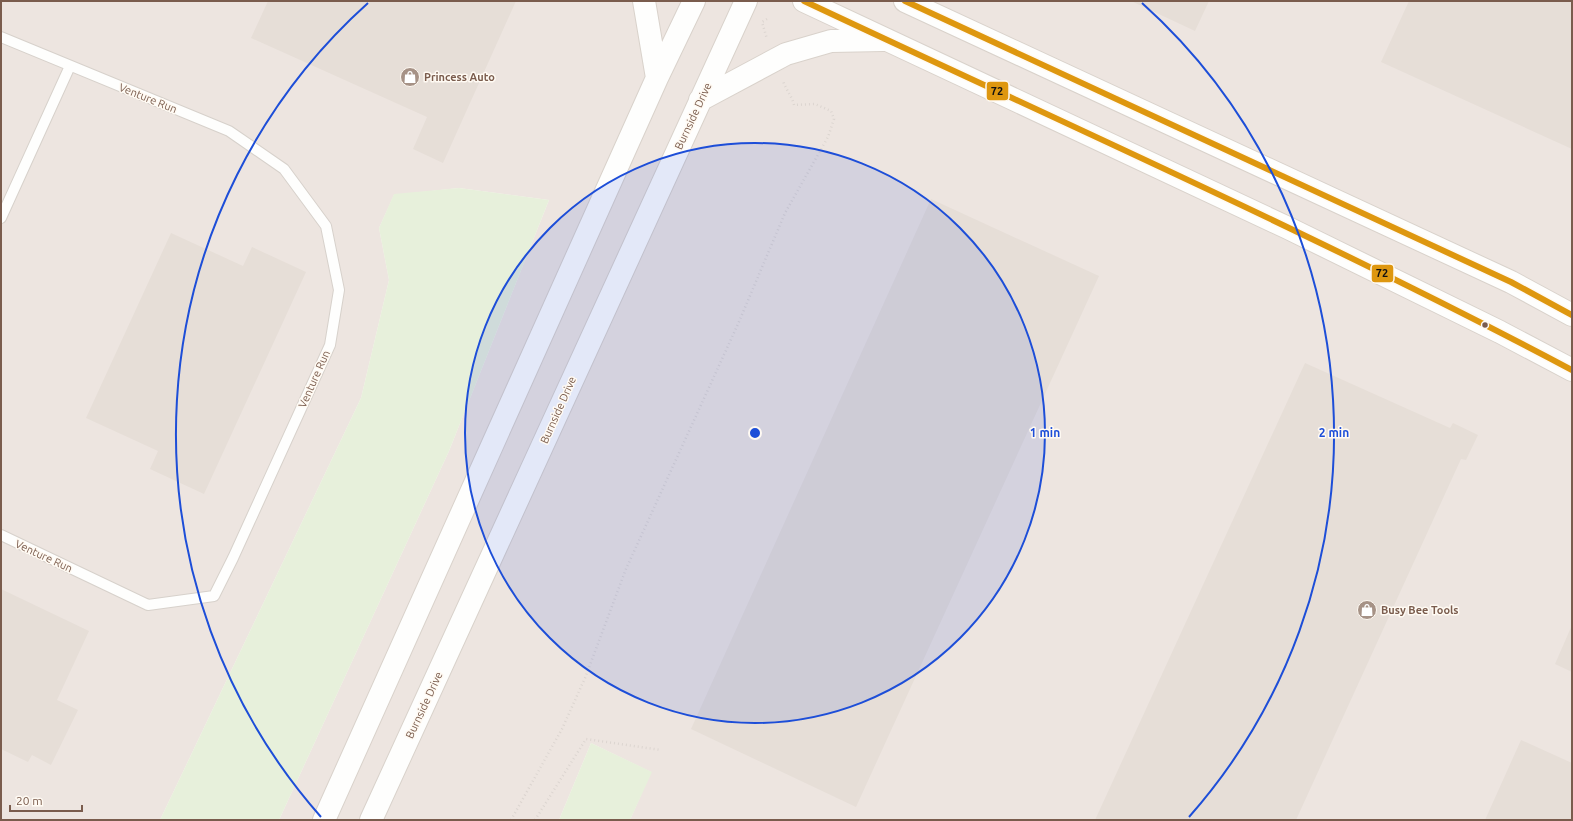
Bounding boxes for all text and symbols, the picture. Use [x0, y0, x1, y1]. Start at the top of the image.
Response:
shop icon: Princess Auto [399, 66, 421, 88]
place label: Princess Auto [424, 71, 495, 83]
street label: Venture Run [117, 81, 179, 115]
street label: Burnside Drive [672, 81, 714, 151]
line badge: 72 [986, 81, 1009, 101]
text: 72 [991, 85, 1003, 97]
line badge: 72 [1371, 264, 1394, 283]
text: 72 [1376, 267, 1388, 279]
unlabelled marker [1480, 320, 1490, 330]
street label: Venture Run [296, 348, 332, 410]
street label: Burnside Drive [538, 375, 578, 445]
centre of rings [748, 426, 762, 440]
text: 1 min [1030, 426, 1060, 439]
text: 2 min [1319, 426, 1349, 439]
street label: Venture Run [13, 538, 75, 574]
shop icon: Busy Bee Tools [1356, 599, 1378, 621]
place label: Busy Bee Tools [1381, 604, 1459, 616]
street label: Burnside Drive [403, 670, 445, 740]
scale bar [10, 787, 82, 813]
text: 20 m [16, 794, 43, 807]

